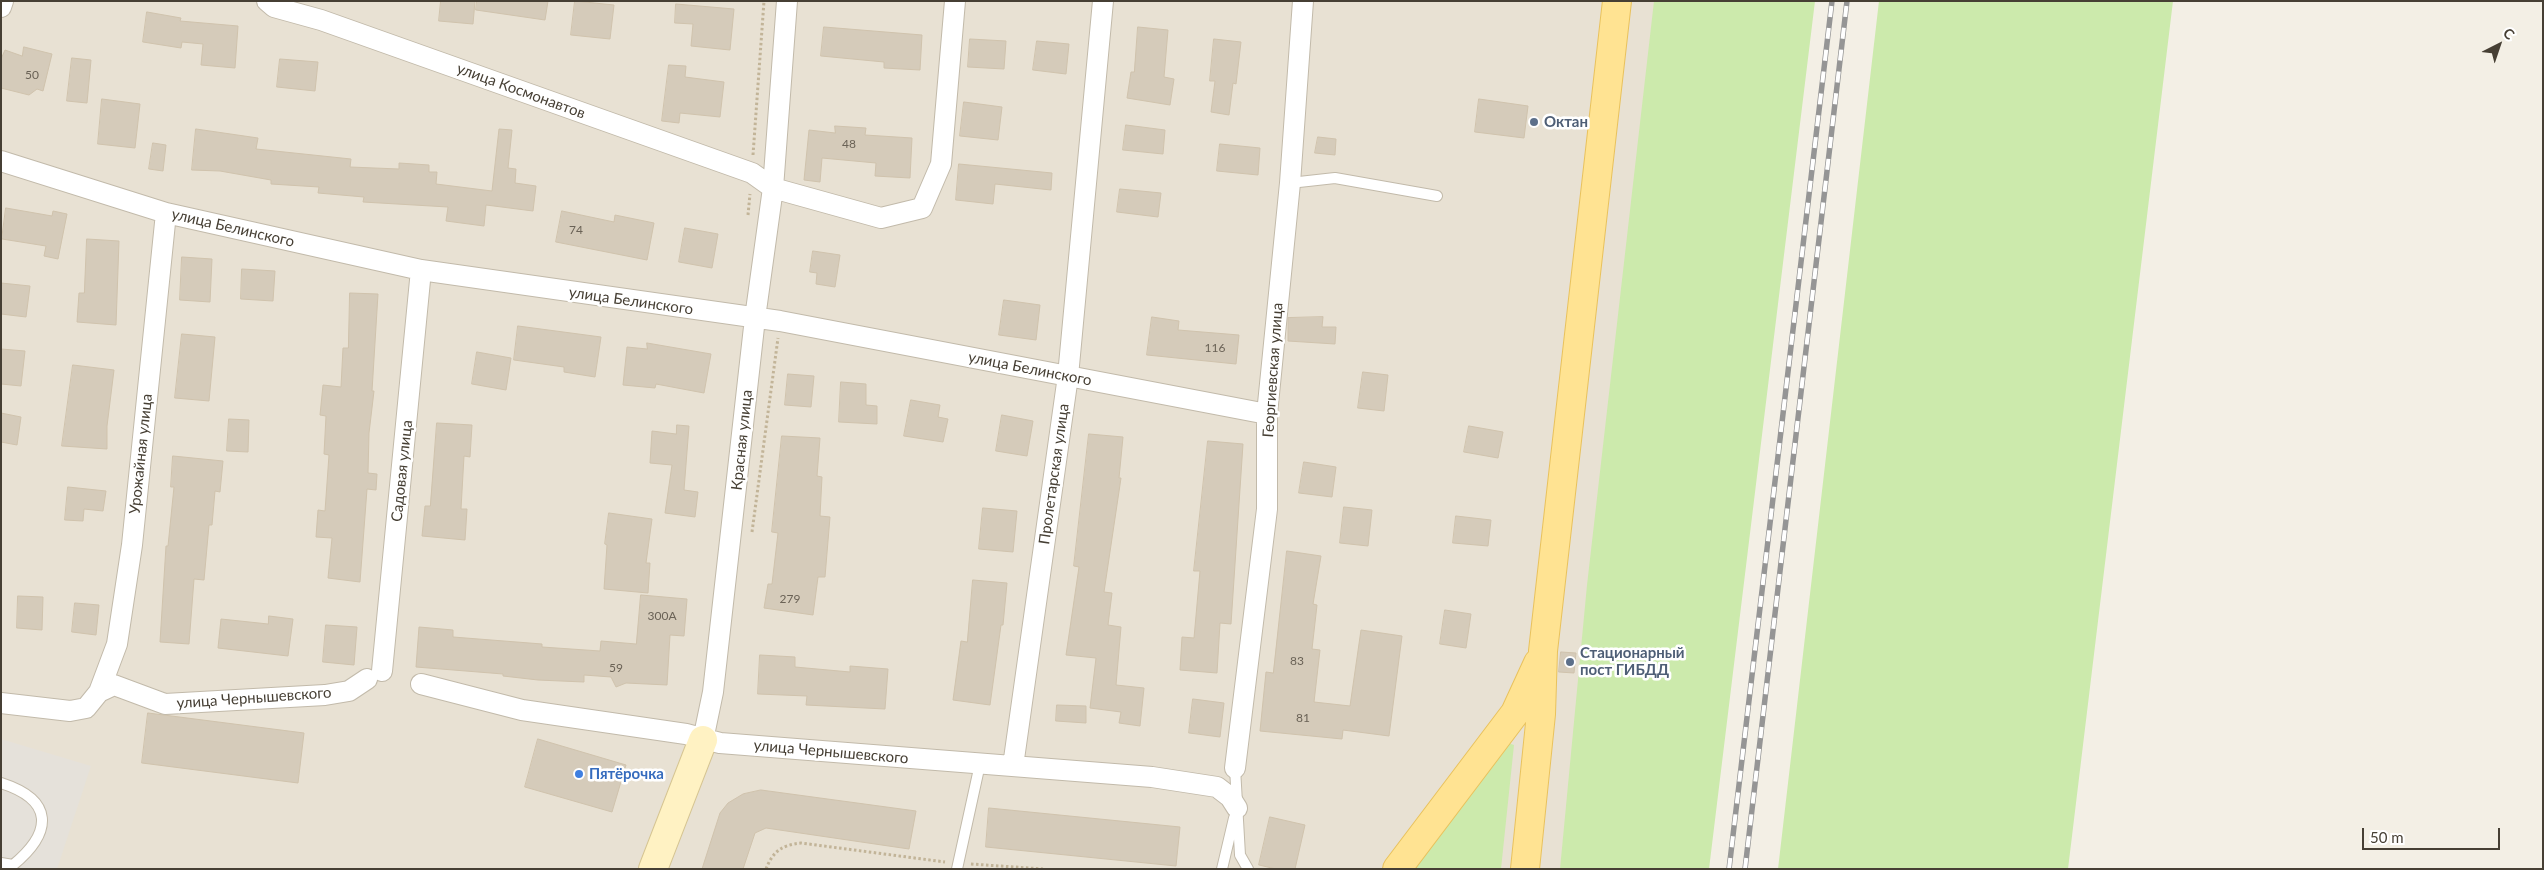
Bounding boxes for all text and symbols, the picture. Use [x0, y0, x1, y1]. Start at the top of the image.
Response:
north arrow [2474, 20, 2524, 70]
text: С [2500, 24, 2518, 43]
street label: улица Космонавтов [454, 59, 588, 123]
house number: 50 [25, 68, 39, 82]
place label: Октан [1544, 113, 1588, 131]
marker: Октан [1528, 116, 1540, 128]
house number: 48 [842, 137, 856, 151]
street label: улица Белинского [170, 205, 296, 251]
house number: 74 [569, 223, 583, 237]
street label: улица Белинского [568, 283, 694, 319]
street label: Георгиевская улица [1259, 302, 1287, 438]
house number: 116 [1205, 341, 1225, 355]
street label: улица Белинского [967, 348, 1093, 390]
street label: Красная улица [728, 389, 756, 491]
street label: Урожайная улица [126, 393, 156, 515]
street label: Пролетарская улица [1035, 402, 1073, 546]
street label: Садовая улица [388, 419, 416, 523]
house number: 279 [780, 592, 800, 606]
house number: 300А [648, 609, 676, 623]
place label: Стационарный пост ГИБДД [1580, 644, 1685, 679]
house number: 83 [1290, 654, 1304, 668]
marker: Стационарный пост ГИБДД [1564, 656, 1576, 668]
house number: 59 [609, 661, 623, 675]
street label: улица Чернышевского [176, 684, 332, 712]
house number: 81 [1296, 711, 1310, 725]
street label: улица Чернышевского [753, 736, 909, 768]
place label: Пятёрочка [589, 765, 664, 783]
marker: Пятёрочка [573, 768, 585, 780]
scale bar [2364, 818, 2502, 850]
text: 50 m [2370, 828, 2404, 846]

